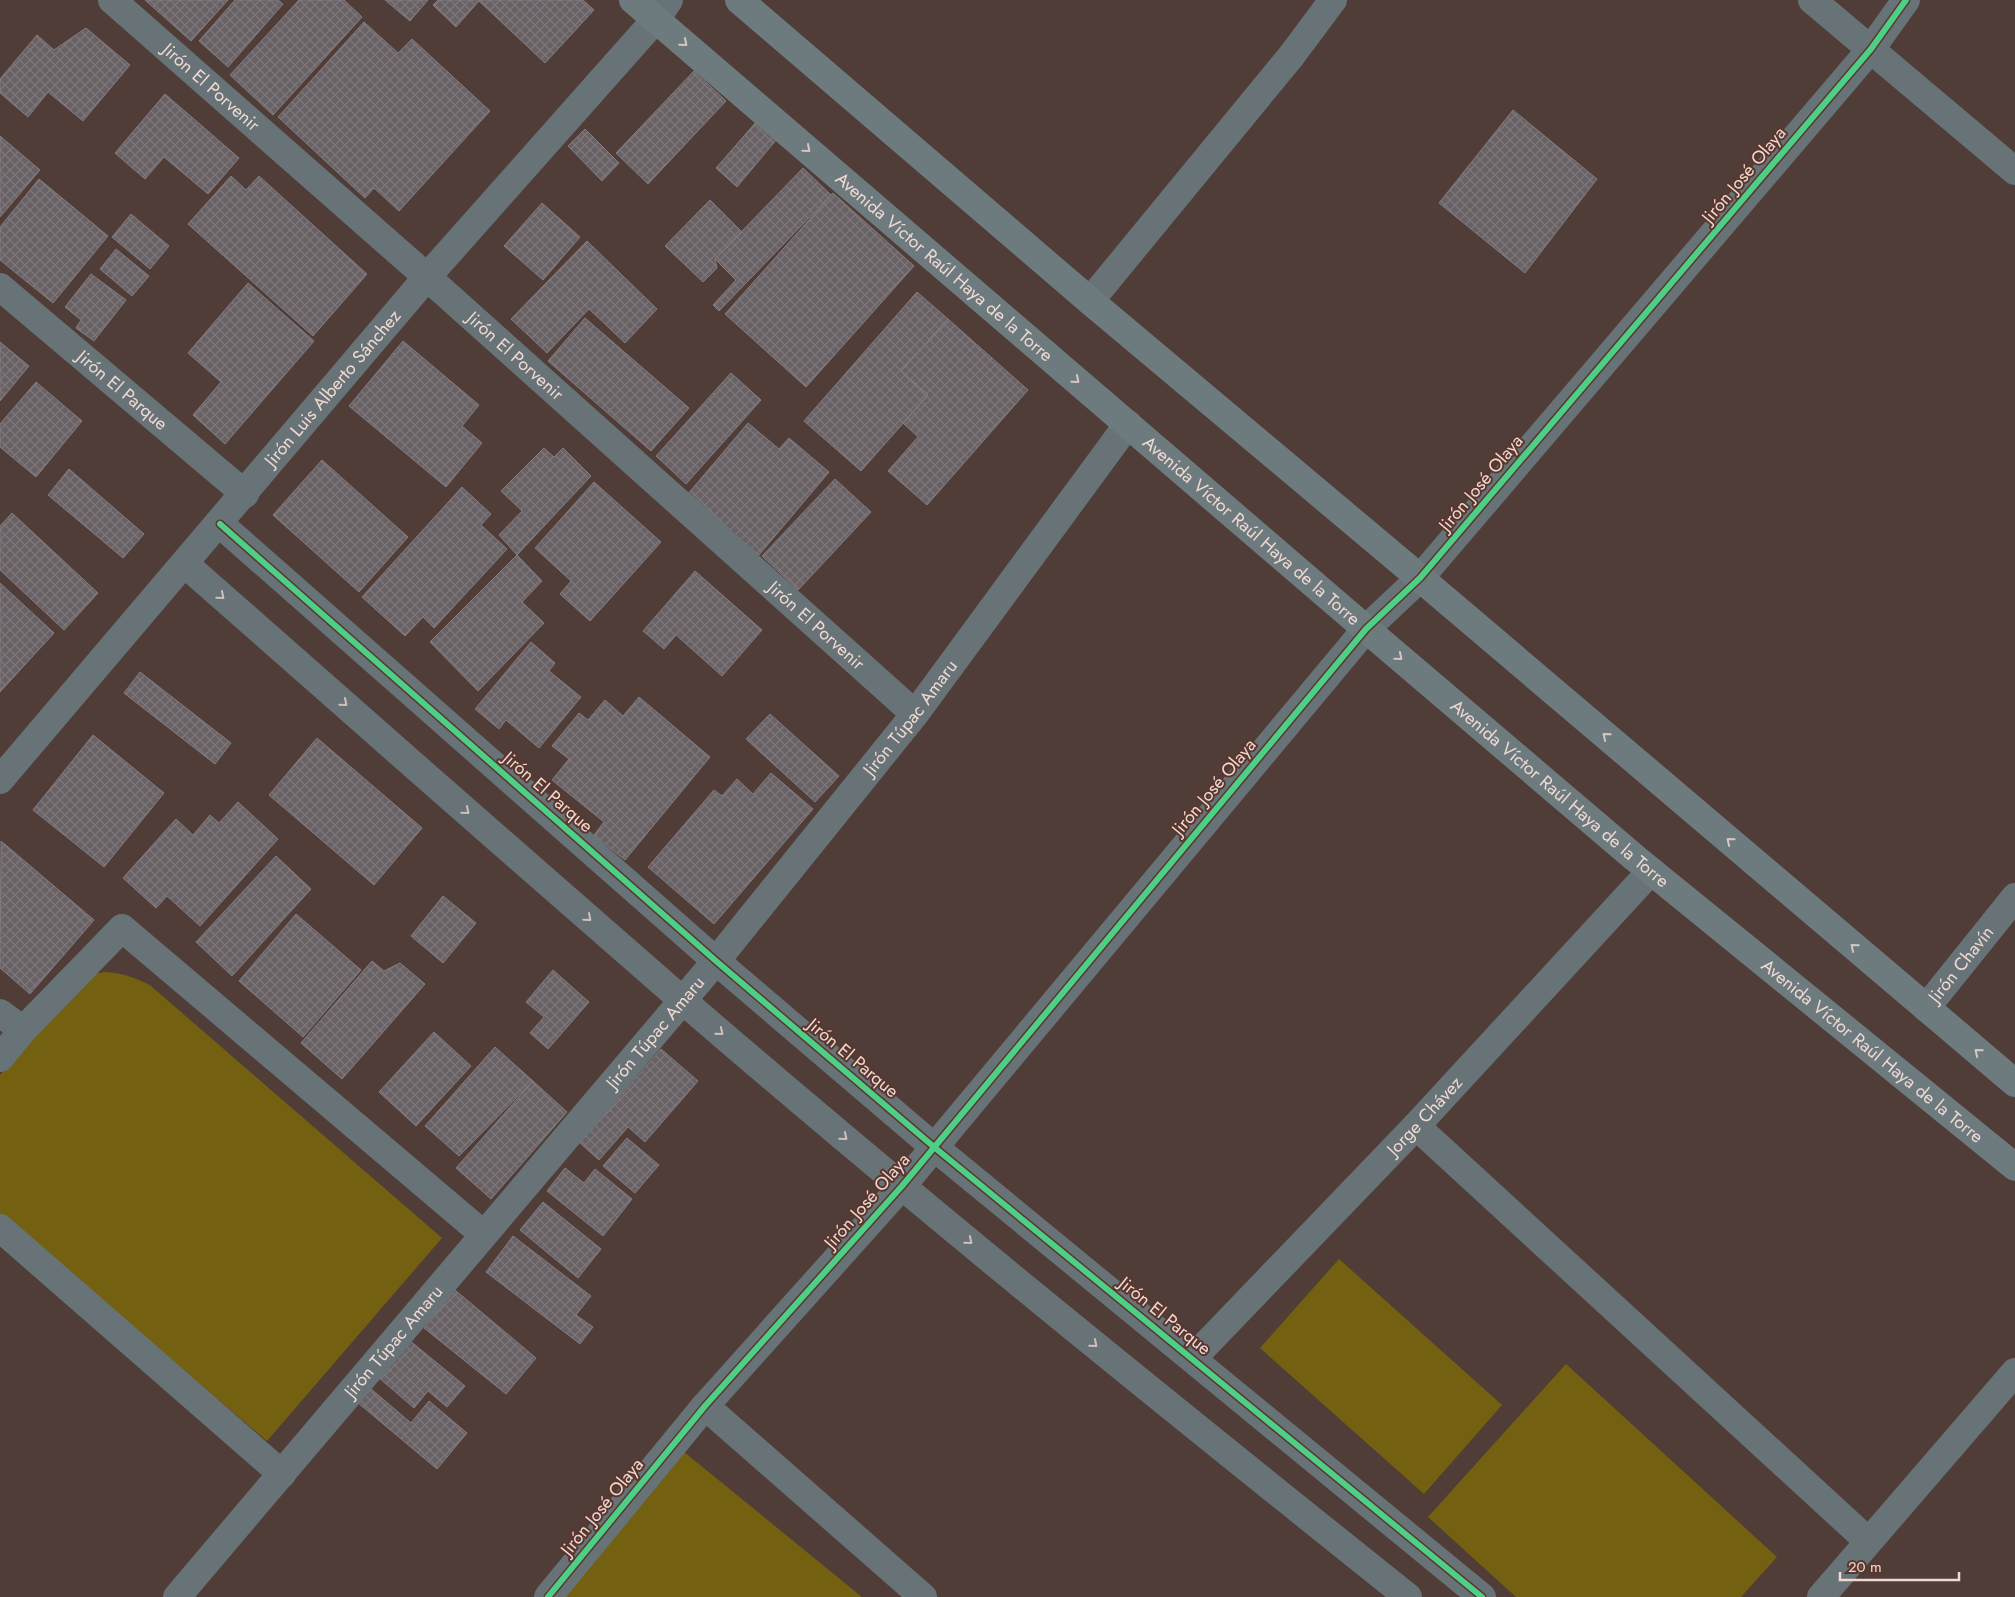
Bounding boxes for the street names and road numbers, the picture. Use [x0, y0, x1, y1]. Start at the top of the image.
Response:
street label: Jirón El Porvenir [155, 36, 266, 138]
street label: Jirón José Olaya [1694, 121, 1792, 231]
street label: Avenida Víctor Raúl Haya de la Torre [830, 166, 1059, 368]
street label: Jirón Luis Alberto Sánchez [257, 303, 407, 474]
street label: Jirón El Porvenir [460, 304, 570, 407]
street label: Jirón El Parque [70, 343, 173, 436]
street label: Jirón José Olaya [1431, 429, 1529, 539]
street label: Avenida Víctor Raúl Haya de la Torre [1137, 430, 1366, 632]
street label: Jirón El Porvenir [761, 574, 871, 677]
street label: Jirón Túpac Amaru [856, 654, 964, 783]
street label: Avenida Víctor Raúl Haya de la Torre [1445, 693, 1675, 894]
street label: Jirón José Olaya [1164, 733, 1262, 843]
street label: Jirón El Parque [496, 744, 599, 839]
street label: Jirón Chavín [1921, 920, 2000, 1010]
street label: Avenida Víctor Raúl Haya de la Torre [1756, 953, 1989, 1149]
street label: Jirón Túpac Amaru [599, 970, 711, 1096]
street label: Jirón El Parque [800, 1011, 904, 1104]
street label: Jorge Chávez [1380, 1070, 1469, 1163]
street label: Jirón José Olaya [817, 1148, 916, 1256]
street label: Jirón El Parque [1112, 1269, 1217, 1361]
street label: Jirón Túpac Amaru [337, 1279, 449, 1405]
street label: Jirón José Olaya [553, 1453, 650, 1563]

